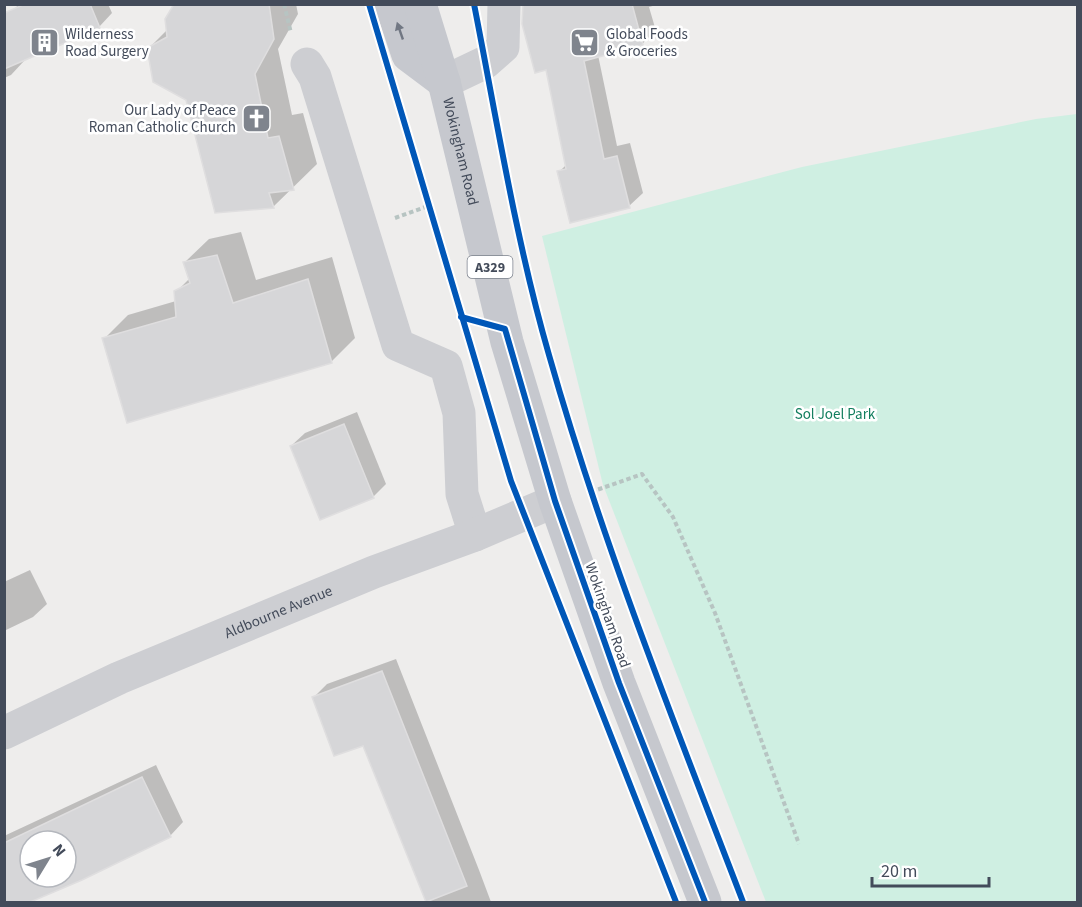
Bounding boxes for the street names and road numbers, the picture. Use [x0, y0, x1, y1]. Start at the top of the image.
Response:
street label: Wokingham Road [437, 95, 484, 208]
road number: A329 [468, 256, 512, 278]
street label: Wokingham Road [580, 560, 635, 671]
street label: Aldbourne Avenue [221, 580, 336, 644]

